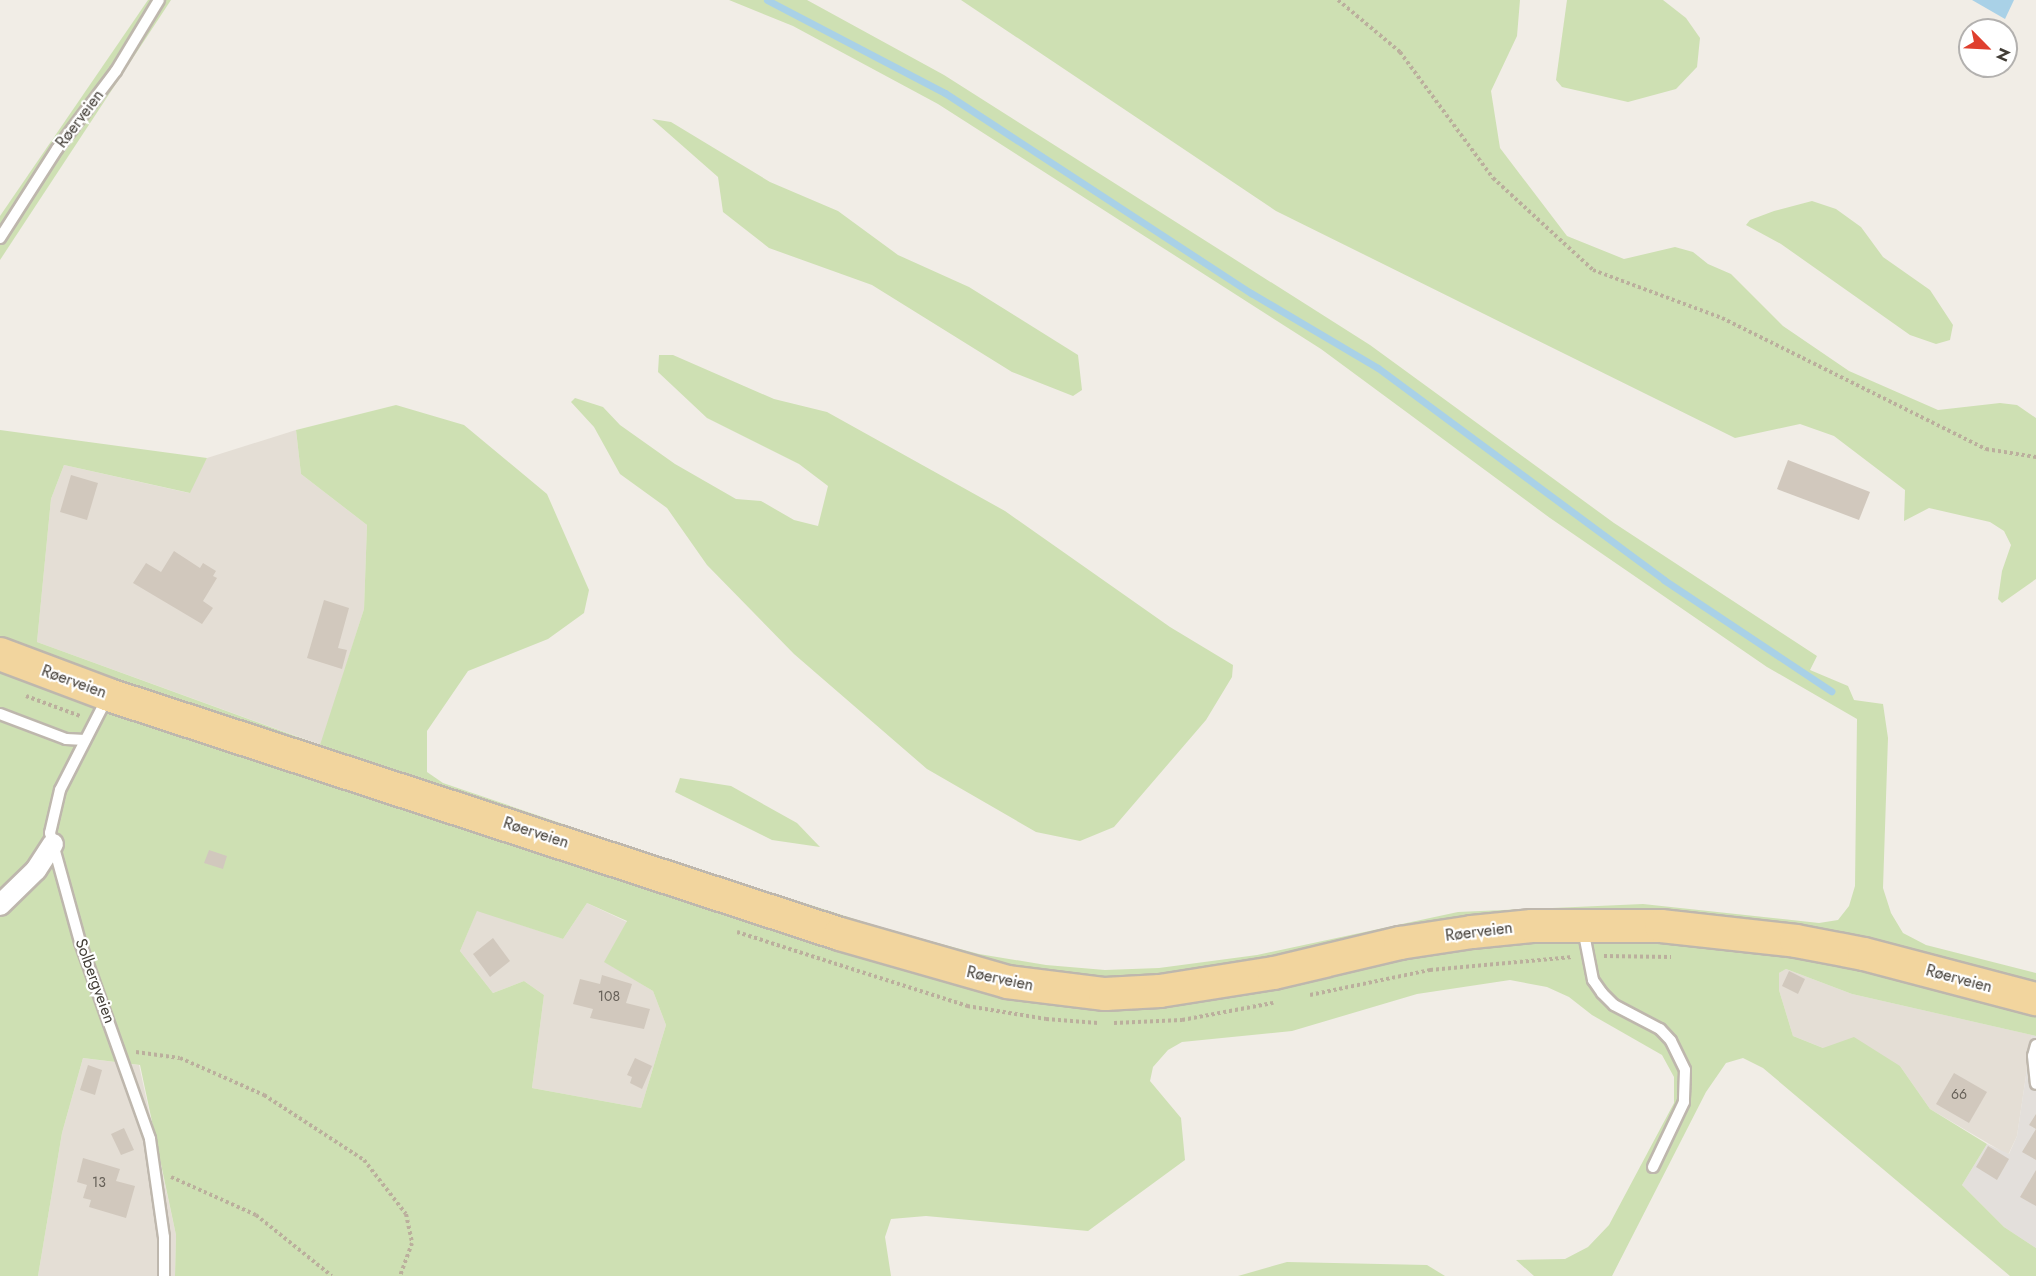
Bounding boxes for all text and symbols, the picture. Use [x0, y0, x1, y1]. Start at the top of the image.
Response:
north arrow [1958, 18, 2018, 78]
text: N [1990, 44, 2016, 65]
street label: Røerveien [52, 86, 108, 152]
street label: Røerveien [39, 661, 109, 703]
street label: Røerveien [501, 813, 571, 853]
street label: Røerveien [1444, 918, 1514, 946]
street label: Solbergveien [71, 936, 119, 1026]
street label: Røerveien [1924, 961, 1994, 997]
street label: Røerveien [965, 963, 1035, 995]
house number: 108 [598, 988, 620, 1004]
house number: 66 [1951, 1086, 1967, 1102]
house number: 13 [92, 1174, 106, 1190]

